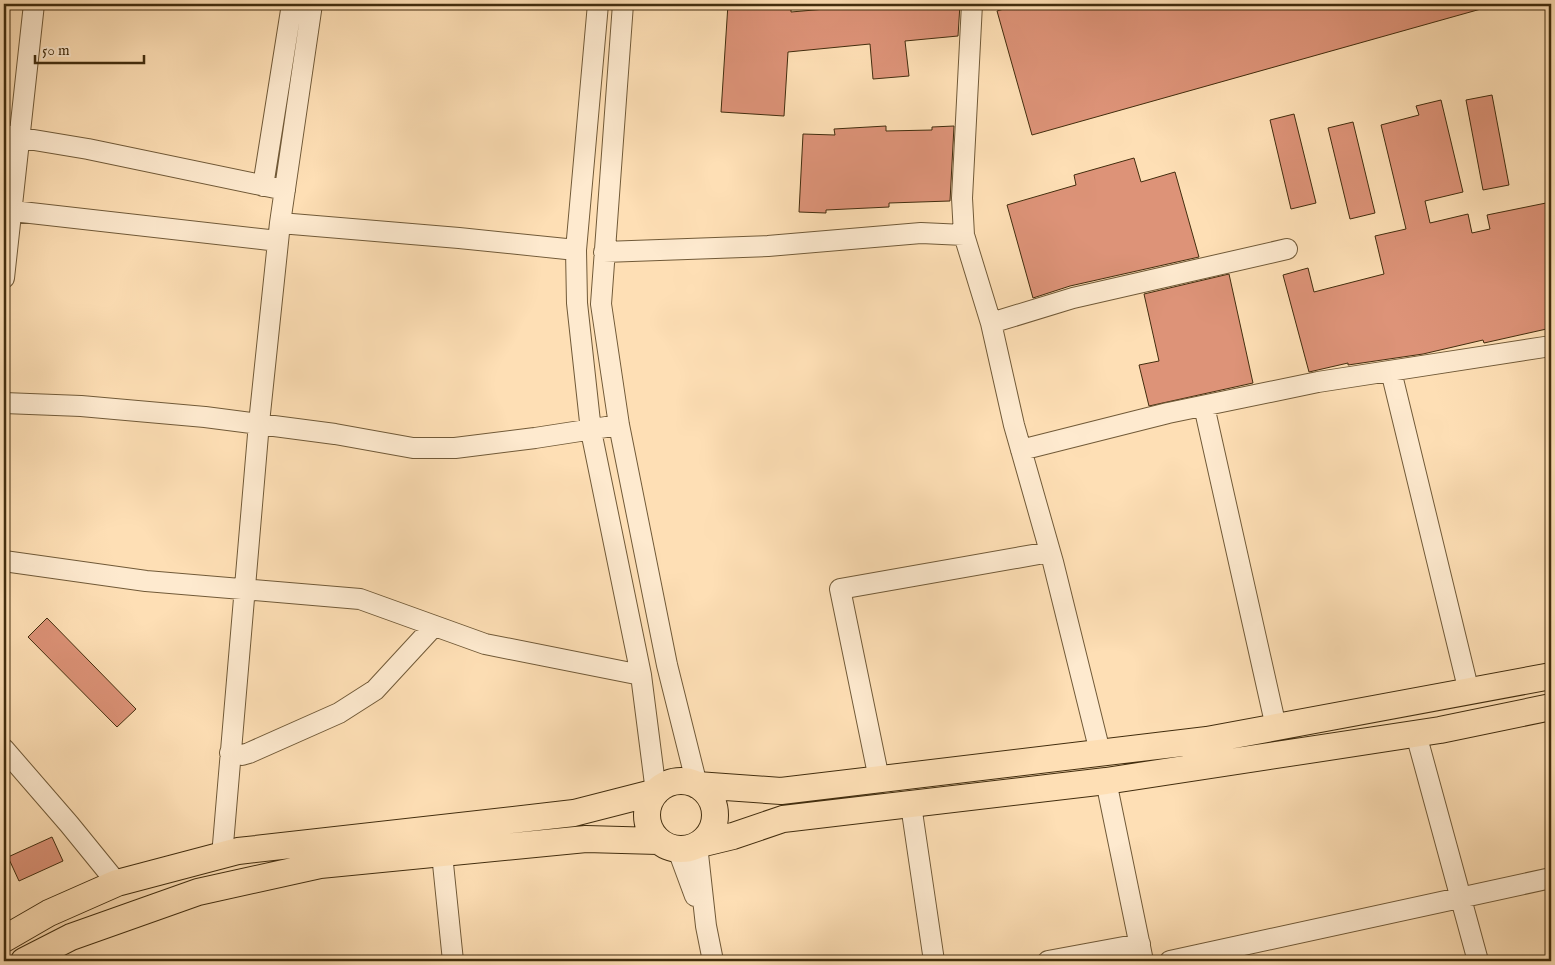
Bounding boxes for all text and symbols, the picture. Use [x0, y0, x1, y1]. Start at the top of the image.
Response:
scale bar [35, 32, 144, 64]
text: 50 m [42, 41, 70, 60]

